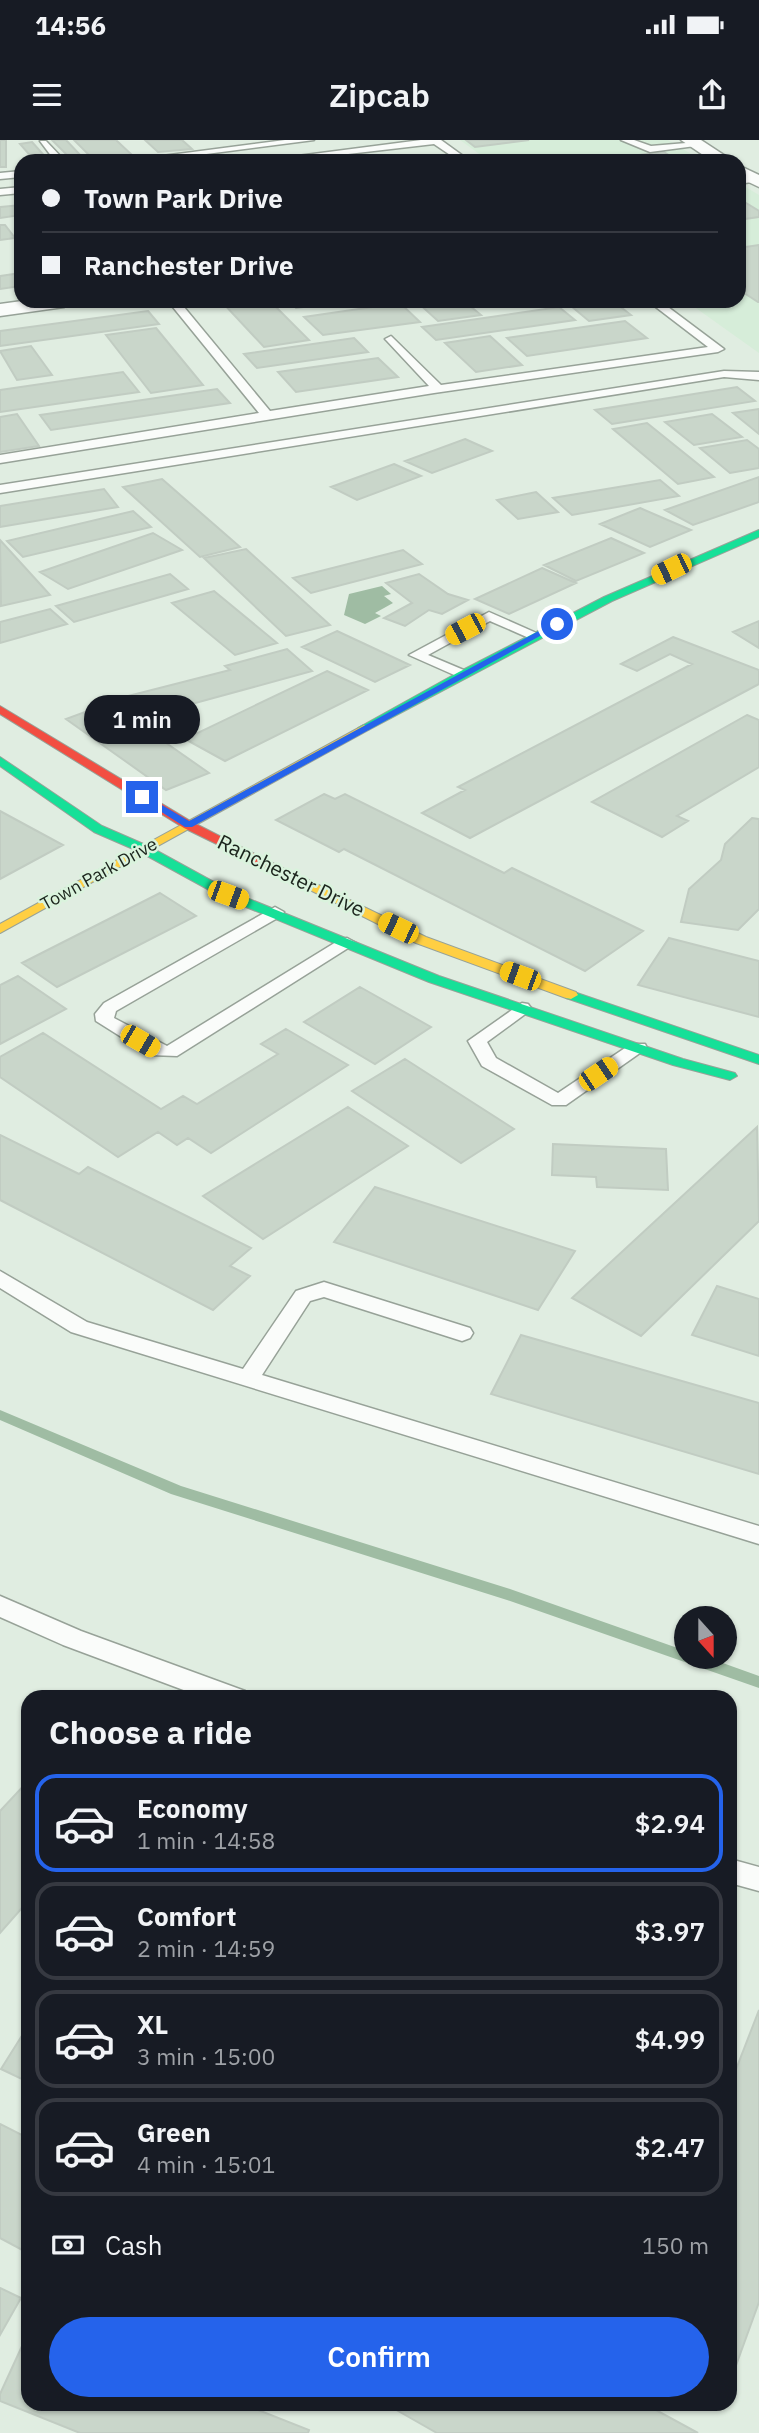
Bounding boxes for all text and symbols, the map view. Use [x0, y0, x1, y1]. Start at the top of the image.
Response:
text: 14:56 [35, 8, 106, 42]
text: Zipcab [329, 74, 430, 116]
icon: menu [28, 76, 66, 114]
icon: share [693, 76, 731, 114]
text: Town Park Drive [84, 181, 283, 215]
text: Ranchester Drive [84, 248, 294, 282]
car [648, 550, 695, 588]
route start [541, 608, 573, 640]
car [442, 610, 489, 648]
callout: 1 min [84, 696, 200, 744]
text: 1 min [112, 704, 172, 734]
route end [126, 781, 158, 813]
street label: Ranchester Drive [213, 827, 370, 923]
street label: Town Park Drive [36, 832, 161, 915]
car [205, 878, 252, 912]
car [375, 909, 422, 947]
car [497, 959, 544, 993]
car [117, 1021, 164, 1061]
car [575, 1054, 622, 1094]
north arrow [674, 1606, 737, 1670]
map controls [674, 1606, 737, 1669]
text: Choose a ride [49, 1711, 252, 1753]
text: Economy [137, 1791, 248, 1825]
icon: car [53, 1792, 116, 1855]
text: $2.94 [635, 1806, 705, 1840]
text: 1 min · 14:58 [137, 1825, 275, 1855]
text: Comfort [137, 1899, 236, 1933]
icon: car [53, 1900, 116, 1963]
text: $3.97 [635, 1914, 705, 1948]
text: 2 min · 14:59 [137, 1933, 275, 1963]
text: XL [137, 2007, 168, 2041]
icon: car [53, 2008, 116, 2071]
text: $4.99 [635, 2022, 705, 2056]
text: 3 min · 15:00 [137, 2041, 275, 2071]
text: Green [137, 2115, 211, 2149]
icon: car [53, 2116, 116, 2179]
text: $2.47 [635, 2130, 705, 2164]
text: 4 min · 15:01 [137, 2149, 275, 2179]
icon: cash [49, 2226, 87, 2264]
text: Cash [105, 2228, 162, 2262]
text: 150 m [642, 2230, 709, 2260]
button: Confirm [49, 2317, 709, 2397]

